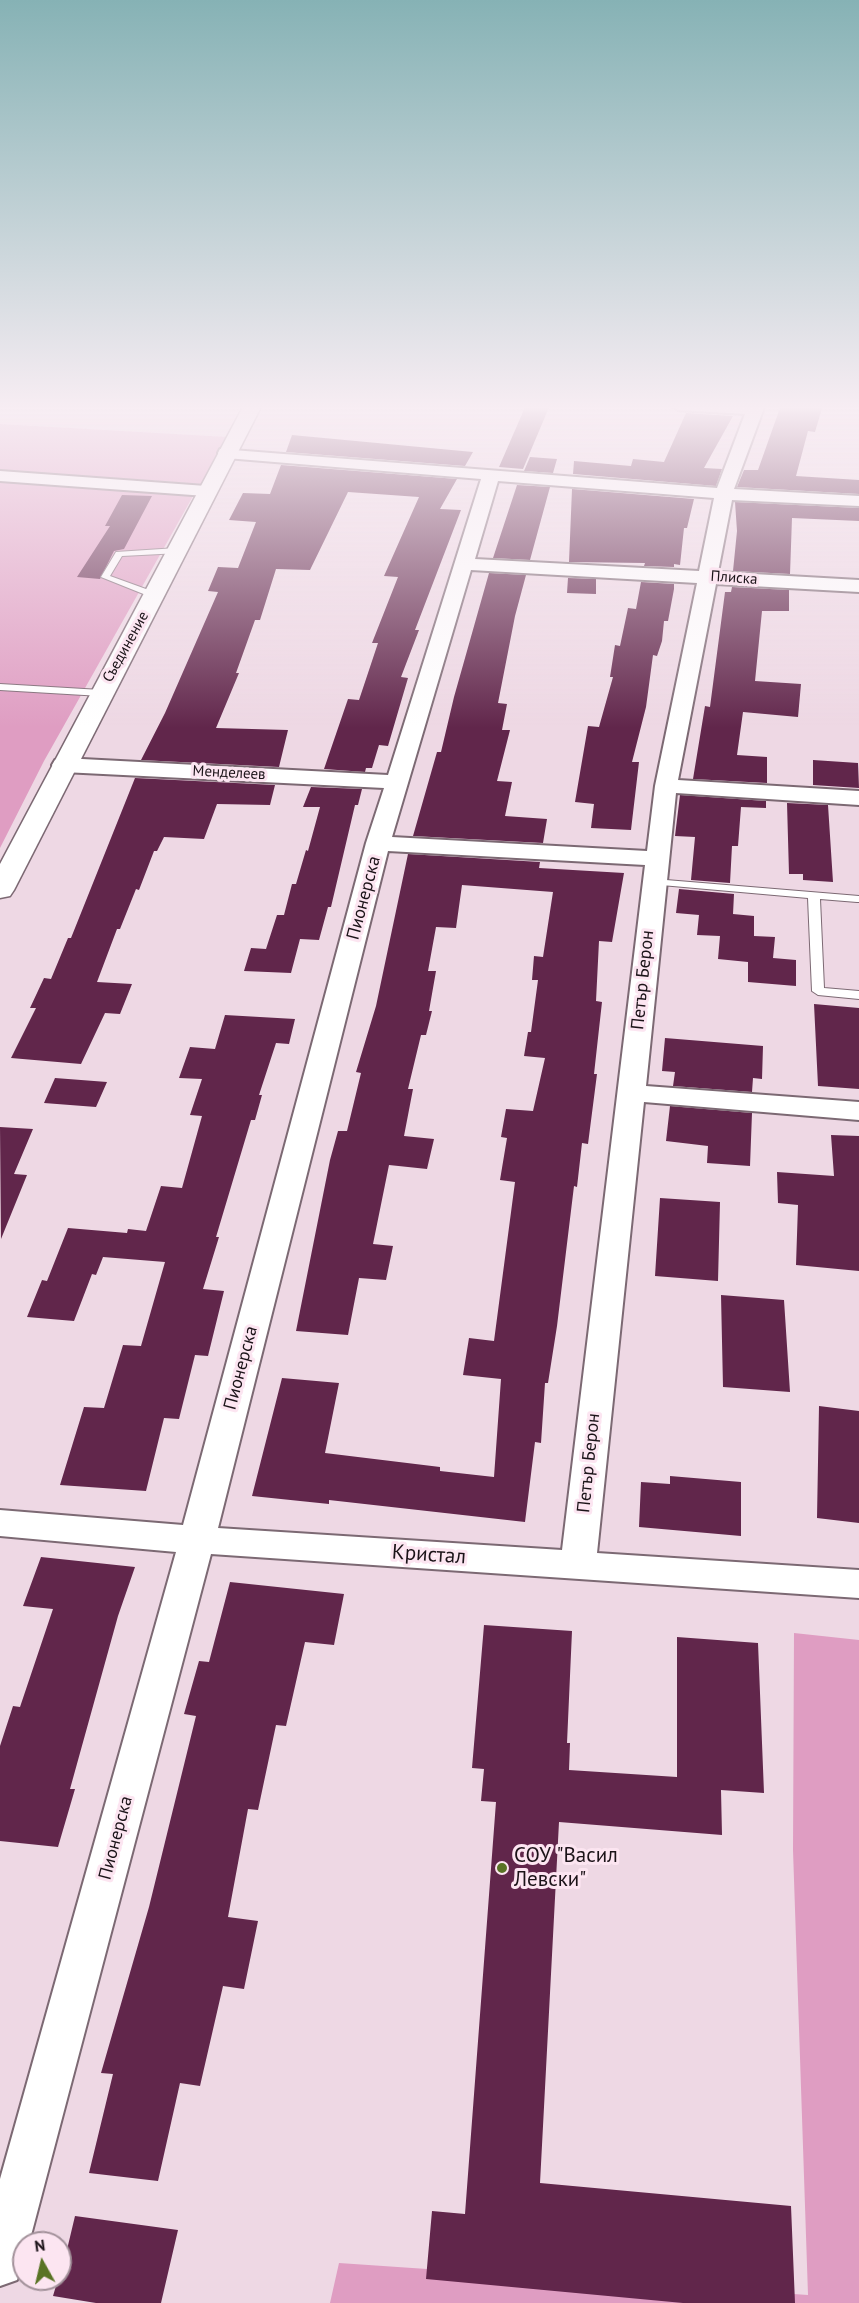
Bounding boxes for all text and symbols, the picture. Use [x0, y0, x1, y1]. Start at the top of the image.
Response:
street label: Плиска [710, 567, 758, 589]
street label: Съединение [99, 608, 153, 686]
street label: Менделеев [192, 762, 266, 784]
street label: Пионерска [342, 854, 386, 942]
street label: Петър Берон [627, 929, 659, 1031]
street label: Пионерска [219, 1324, 263, 1412]
street label: Петър Берон [573, 1412, 605, 1514]
street label: Кристал [391, 1540, 467, 1570]
street label: Пионерска [94, 1794, 138, 1882]
place label: СОУ "Васил Левски" [514, 1843, 618, 1893]
marker: СОУ "Васил Левски" [495, 1861, 509, 1875]
north arrow [12, 2231, 72, 2291]
text: N [33, 2235, 46, 2256]

